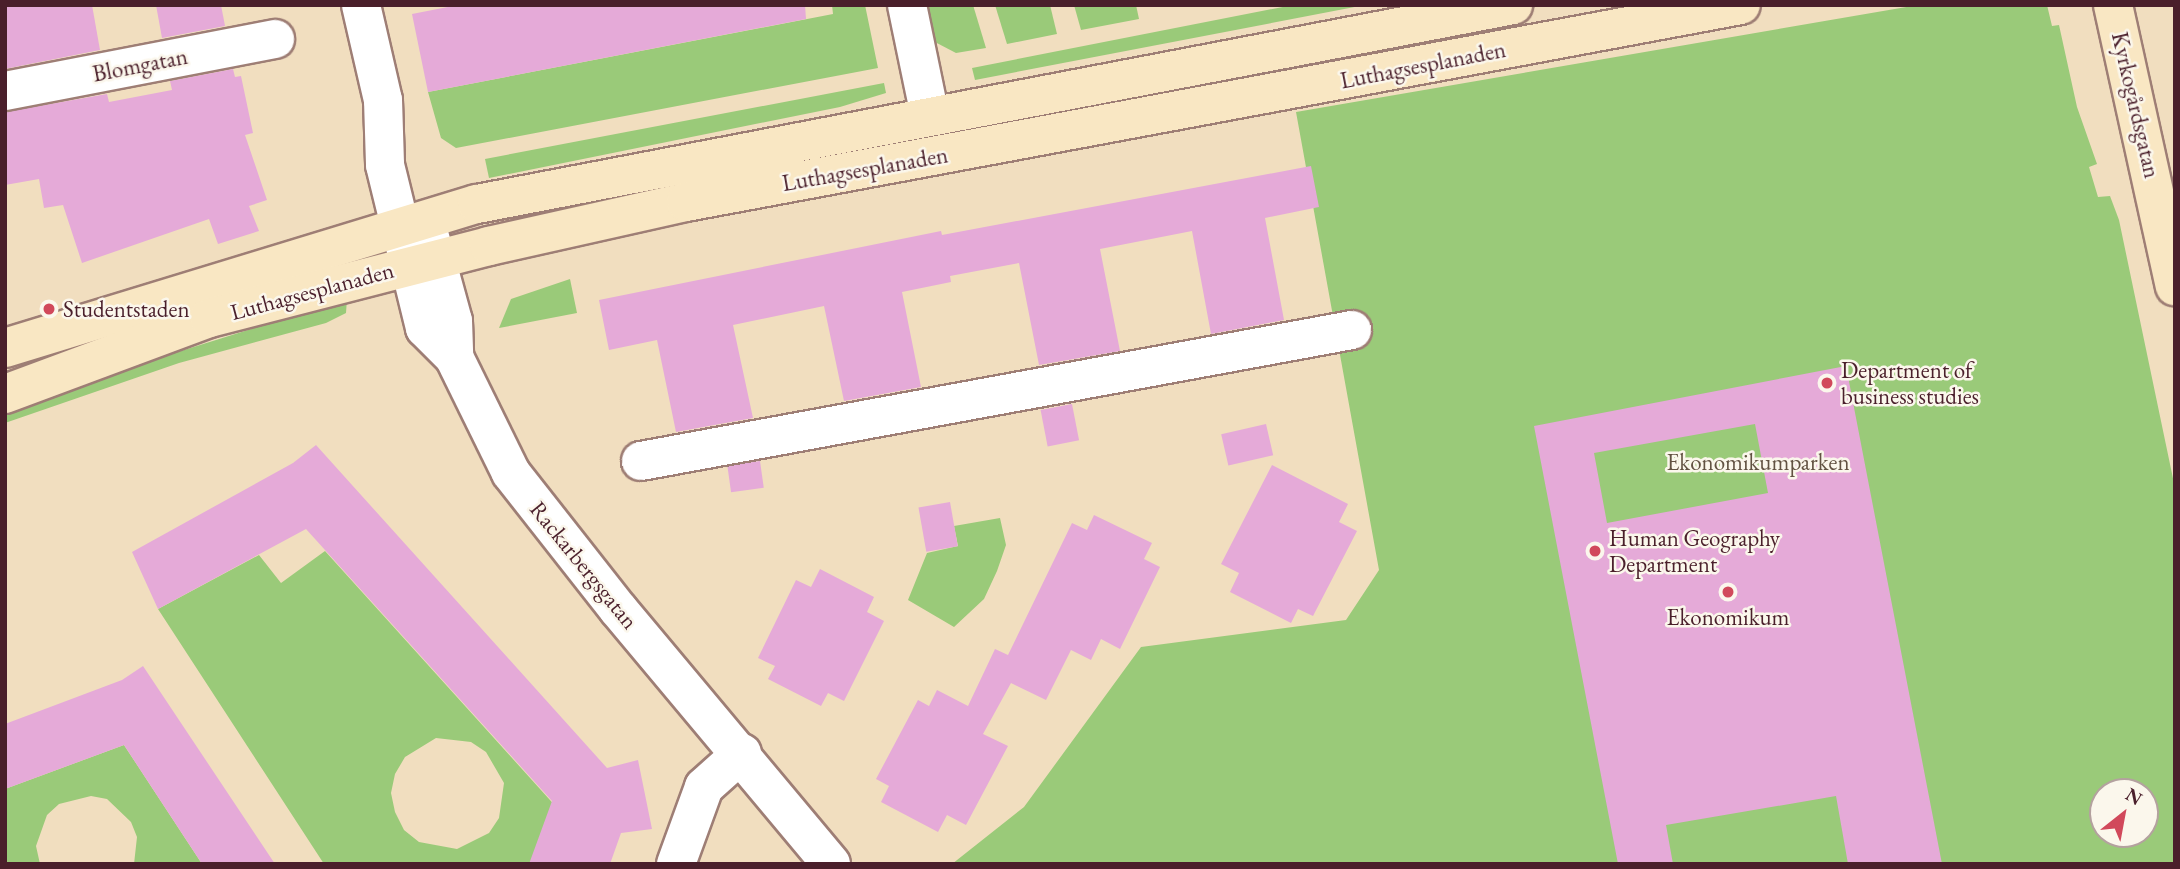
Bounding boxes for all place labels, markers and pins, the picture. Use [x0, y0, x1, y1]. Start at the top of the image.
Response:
place label: Studentstaden [63, 295, 190, 323]
marker: Studentstaden [41, 301, 57, 317]
place label: Department of business studies [1841, 356, 1979, 410]
marker: Department of business studies [1819, 375, 1835, 391]
place label: Human Geography Department [1609, 524, 1780, 578]
marker: Human Geography Department [1587, 543, 1603, 559]
marker: Ekonomikum [1720, 584, 1736, 600]
place label: Ekonomikum [1666, 603, 1790, 631]

